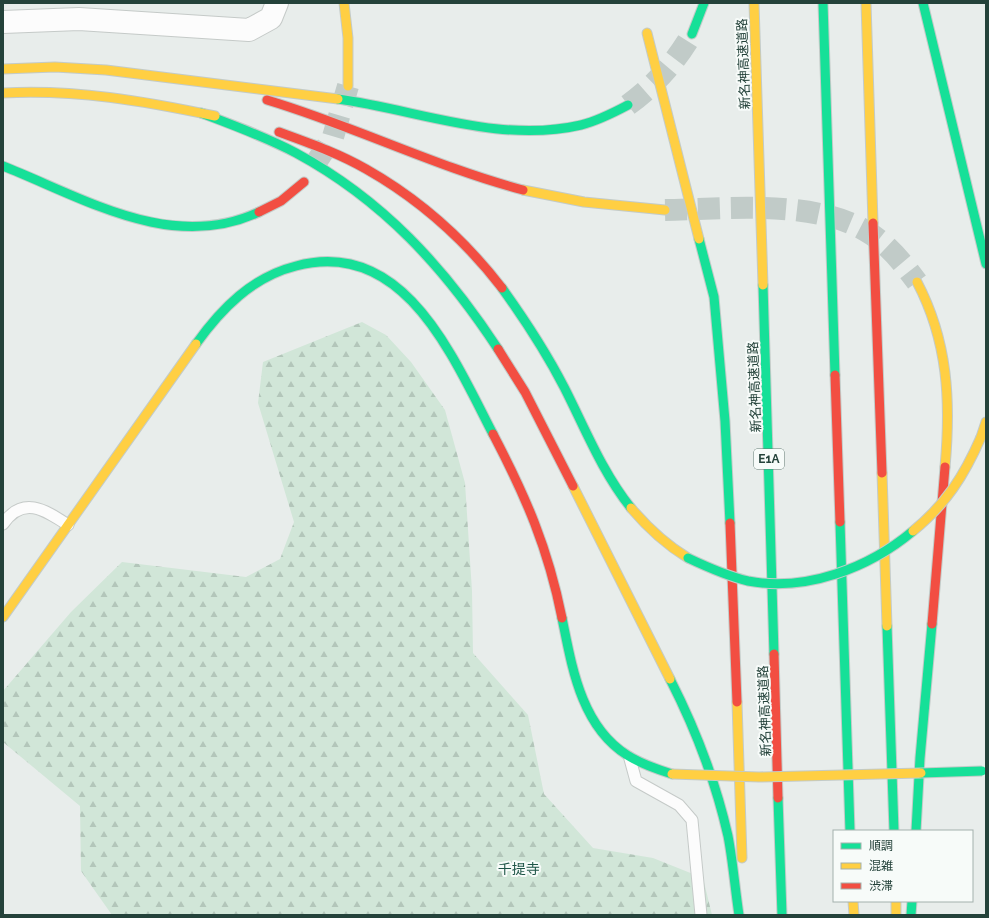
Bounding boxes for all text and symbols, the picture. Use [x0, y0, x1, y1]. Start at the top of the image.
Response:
street label: 新名神高速道路 [734, 18, 753, 110]
street label: 新名神高速道路 [745, 341, 764, 433]
road number: E1A [754, 449, 784, 469]
street label: 新名神高速道路 [755, 665, 774, 757]
legend [833, 830, 973, 902]
text: 順調 [869, 839, 893, 853]
text: 混雑 [869, 859, 893, 873]
district label: 千提寺 [498, 861, 540, 877]
text: 渋滞 [869, 879, 893, 893]

